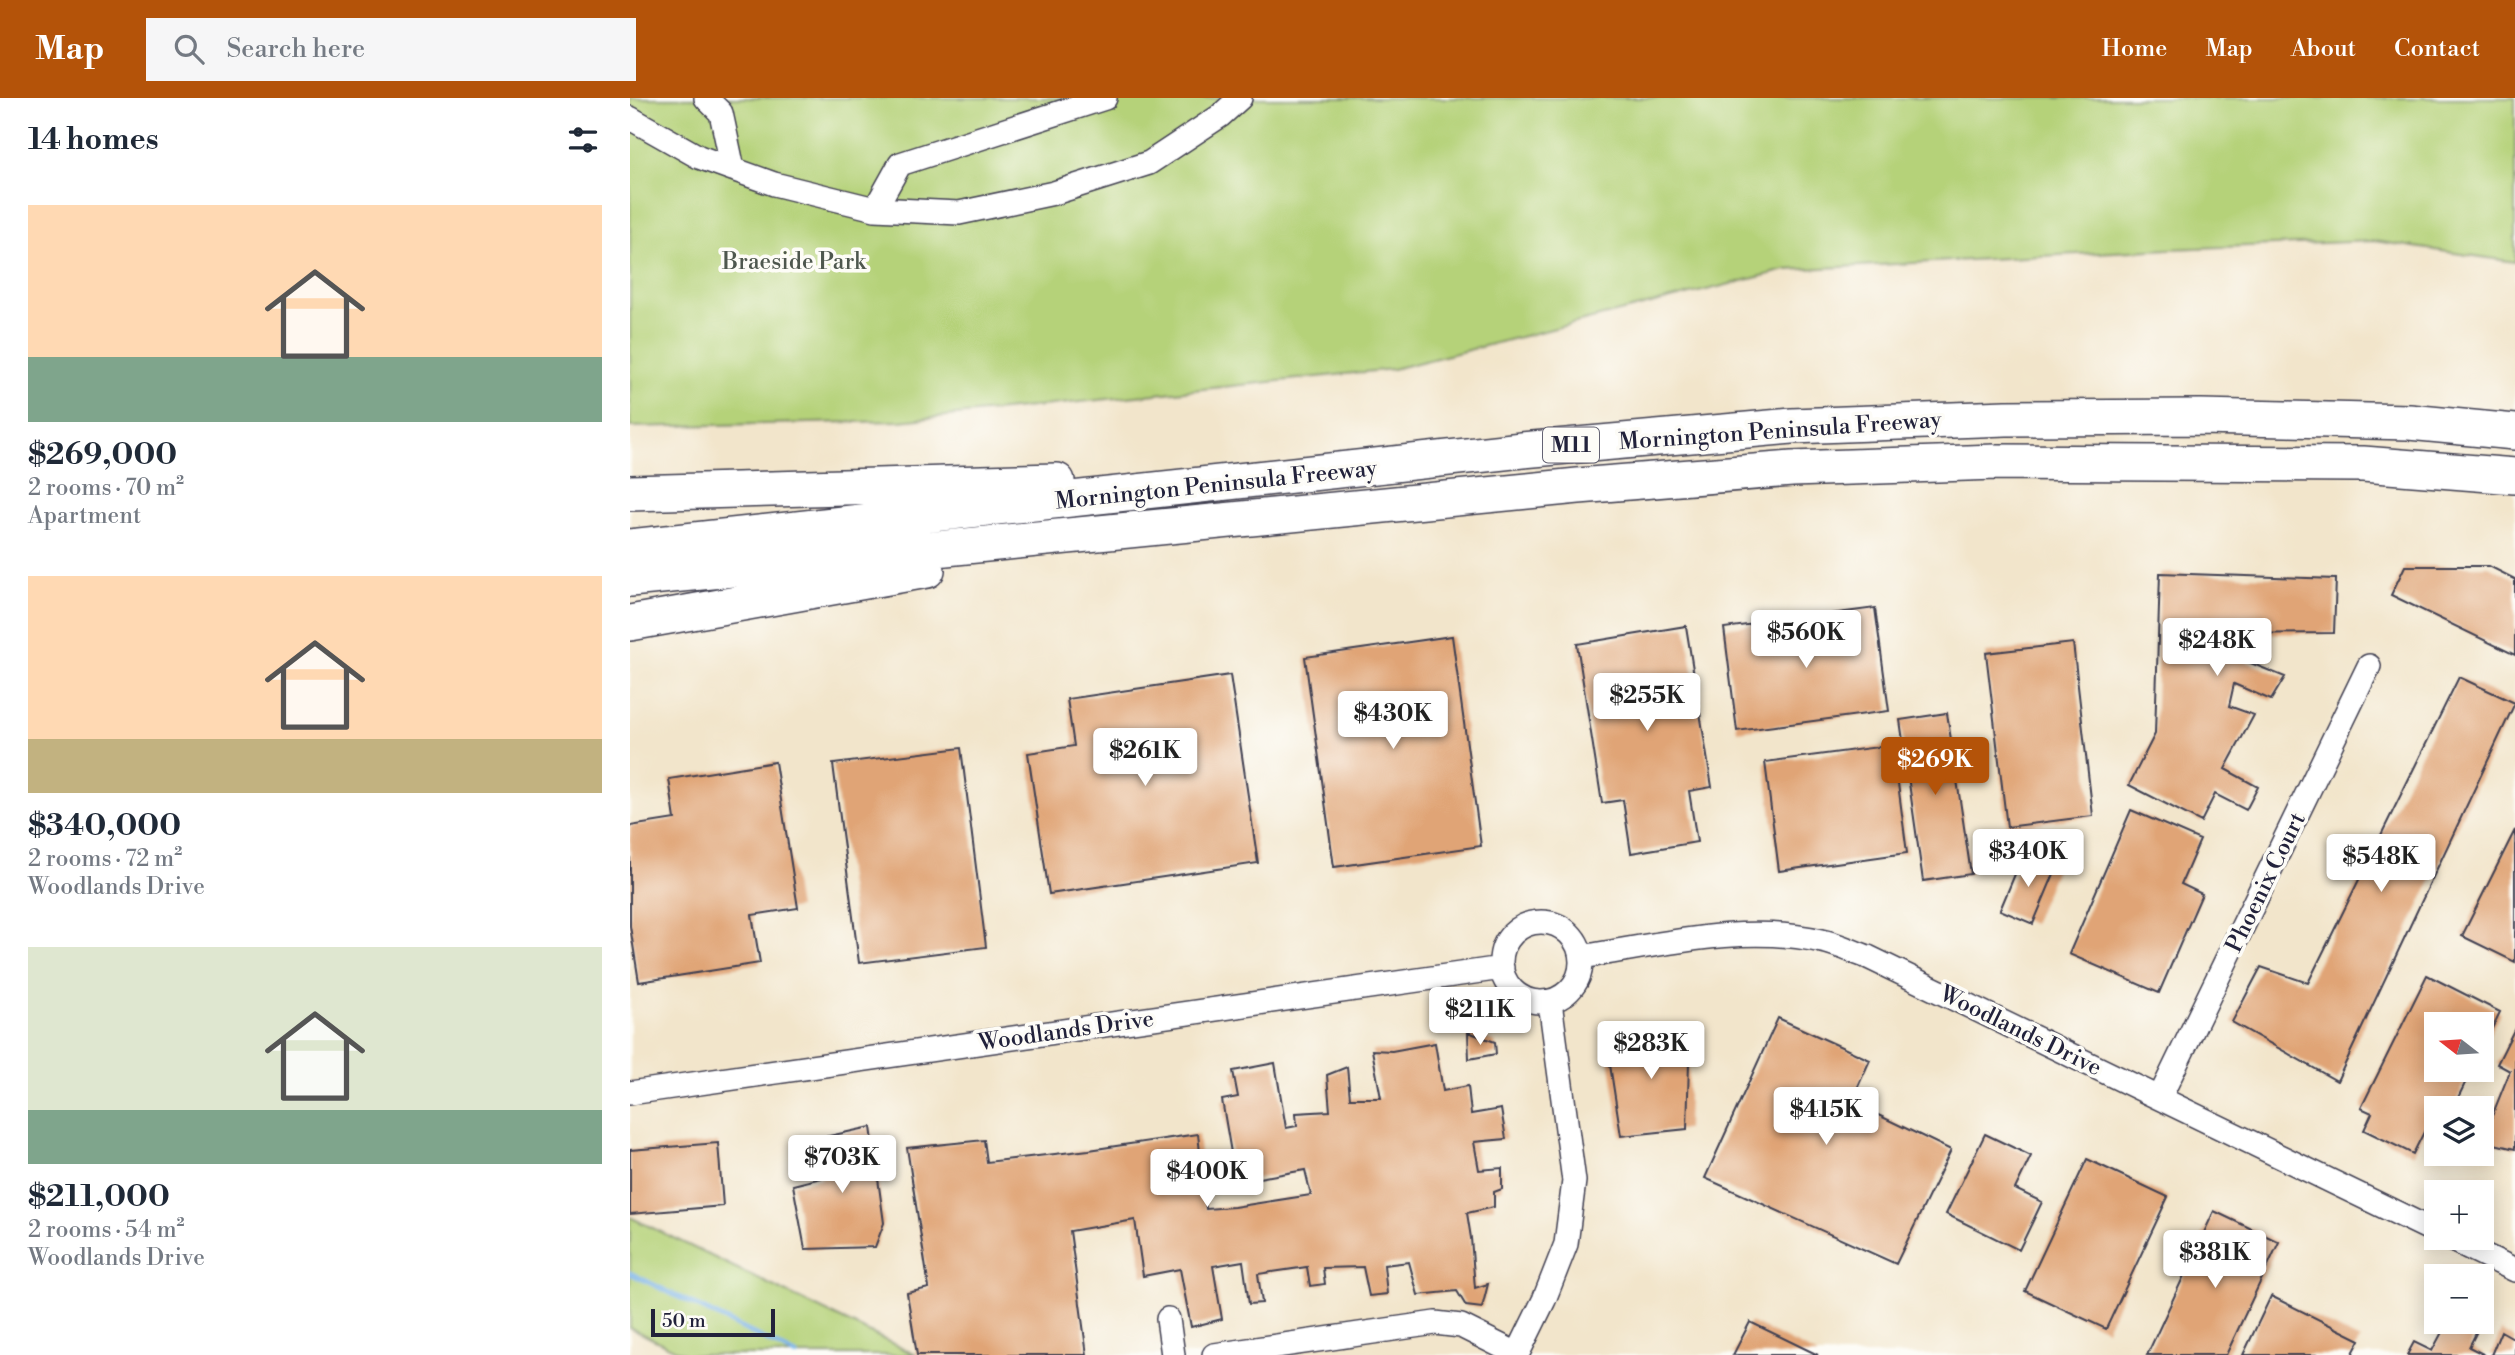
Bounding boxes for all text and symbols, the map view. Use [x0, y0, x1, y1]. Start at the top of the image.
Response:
search box [146, 18, 636, 81]
text: Map [35, 29, 104, 70]
icon: search [170, 30, 208, 68]
text: Search here [226, 33, 365, 65]
text: Home [2102, 34, 2167, 64]
text: Map [2205, 34, 2253, 64]
text: About [2291, 34, 2356, 64]
text: Contact [2394, 34, 2480, 64]
text: 14 homes [28, 121, 159, 159]
icon: filters [564, 121, 602, 159]
park label: Braeside Park [721, 248, 867, 276]
icon: home [252, 251, 378, 377]
street label: Mornington Peninsula Freeway [1618, 406, 1943, 456]
road number: M11 [1543, 428, 1599, 462]
text: $269,000 [28, 436, 177, 474]
street label: Mornington Peninsula Freeway [1054, 454, 1379, 516]
text: 2 rooms · 70 m² [28, 474, 184, 502]
text: Apartment [28, 502, 141, 530]
pin: $560K [1757, 610, 1855, 670]
pin: $248K [2168, 618, 2266, 678]
text: $560K [1767, 619, 1845, 647]
icon: home [252, 622, 378, 748]
text: $248K [2179, 627, 2255, 655]
pin: $255K [1598, 674, 1696, 733]
text: $255K [1609, 682, 1685, 710]
pin: $430K [1344, 692, 1442, 751]
text: $430K [1354, 700, 1432, 728]
pin: $261K [1096, 728, 1194, 788]
text: $261K [1109, 737, 1181, 765]
pin: $269K [1886, 738, 1984, 797]
text: $269K [1897, 746, 1973, 774]
text: $340,000 [28, 807, 181, 845]
street label: Phoenix Court [2220, 808, 2312, 957]
pin: $340K [1979, 830, 2077, 889]
pin: $548K [2332, 834, 2430, 894]
text: $340K [1989, 838, 2067, 866]
text: $548K [2342, 843, 2420, 871]
text: 2 rooms · 72 m² [28, 845, 182, 873]
text: Woodlands Drive [28, 873, 205, 901]
street label: Woodlands Drive [1934, 979, 2106, 1082]
pin: $211K [1431, 988, 1529, 1047]
icon: home [252, 993, 378, 1119]
text: $211K [1445, 996, 1515, 1024]
street label: Woodlands Drive [976, 1005, 1156, 1057]
north arrow [2424, 1012, 2494, 1082]
map controls [2424, 1012, 2494, 1334]
pin: $283K [1602, 1021, 1700, 1081]
text: $283K [1613, 1030, 1689, 1058]
pin: $415K [1777, 1088, 1875, 1147]
text: $415K [1790, 1096, 1862, 1124]
button: layers [2424, 1096, 2494, 1166]
pin: $703K [793, 1136, 891, 1195]
text: $703K [804, 1144, 880, 1172]
pin: $400K [1158, 1150, 1256, 1209]
text: $400K [1166, 1158, 1248, 1186]
text: $211,000 [28, 1178, 170, 1216]
button: + [2424, 1180, 2494, 1250]
text: 2 rooms · 54 m² [28, 1216, 185, 1244]
pin: $381K [2166, 1230, 2264, 1290]
text: $381K [2179, 1239, 2251, 1267]
text: Woodlands Drive [28, 1244, 205, 1272]
button: − [2424, 1264, 2494, 1334]
scale bar [651, 1306, 775, 1338]
text: 50 m [662, 1309, 706, 1333]

